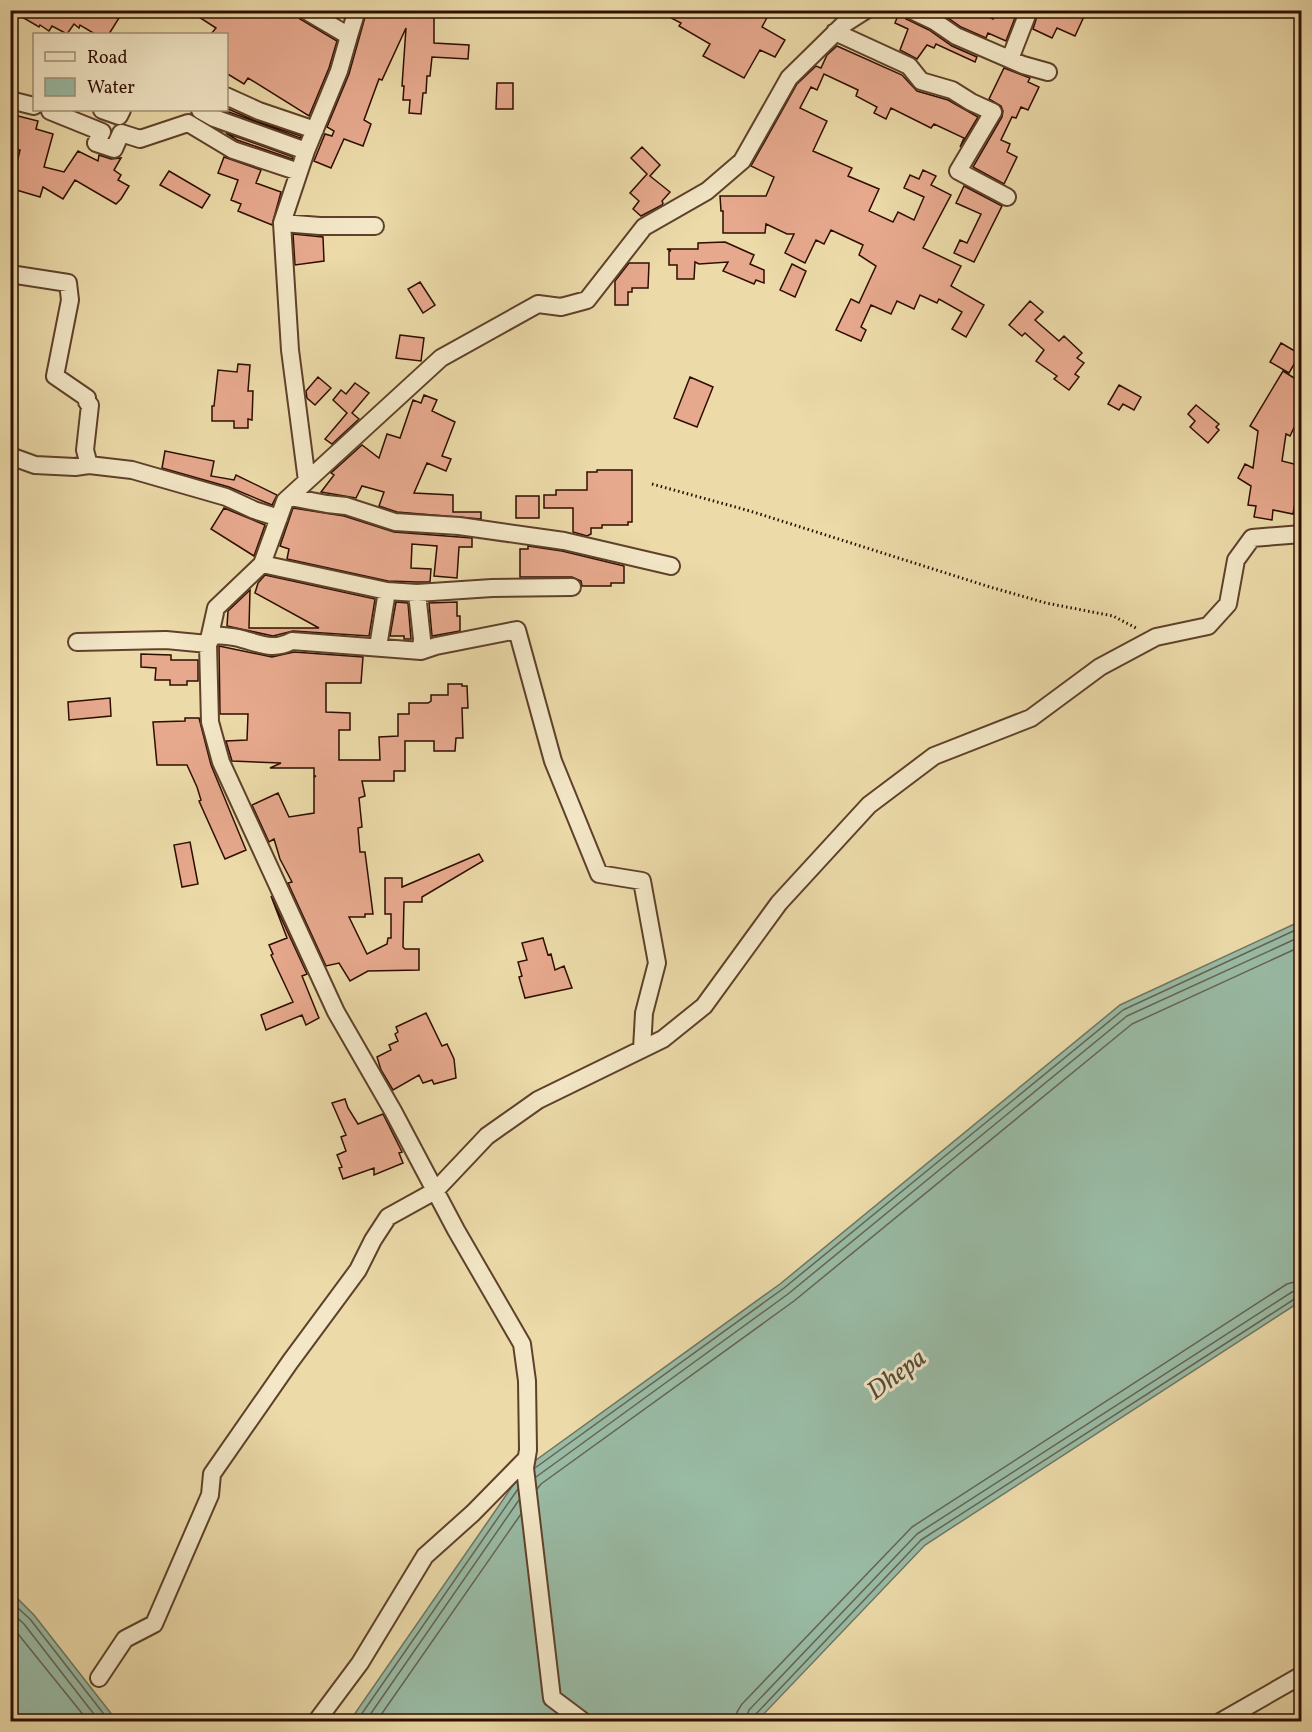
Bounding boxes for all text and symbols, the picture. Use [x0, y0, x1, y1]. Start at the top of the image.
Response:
legend [33, 33, 228, 111]
text: Road [87, 46, 128, 71]
text: Water [87, 76, 135, 101]
water label: Dhepa [860, 1341, 934, 1409]

